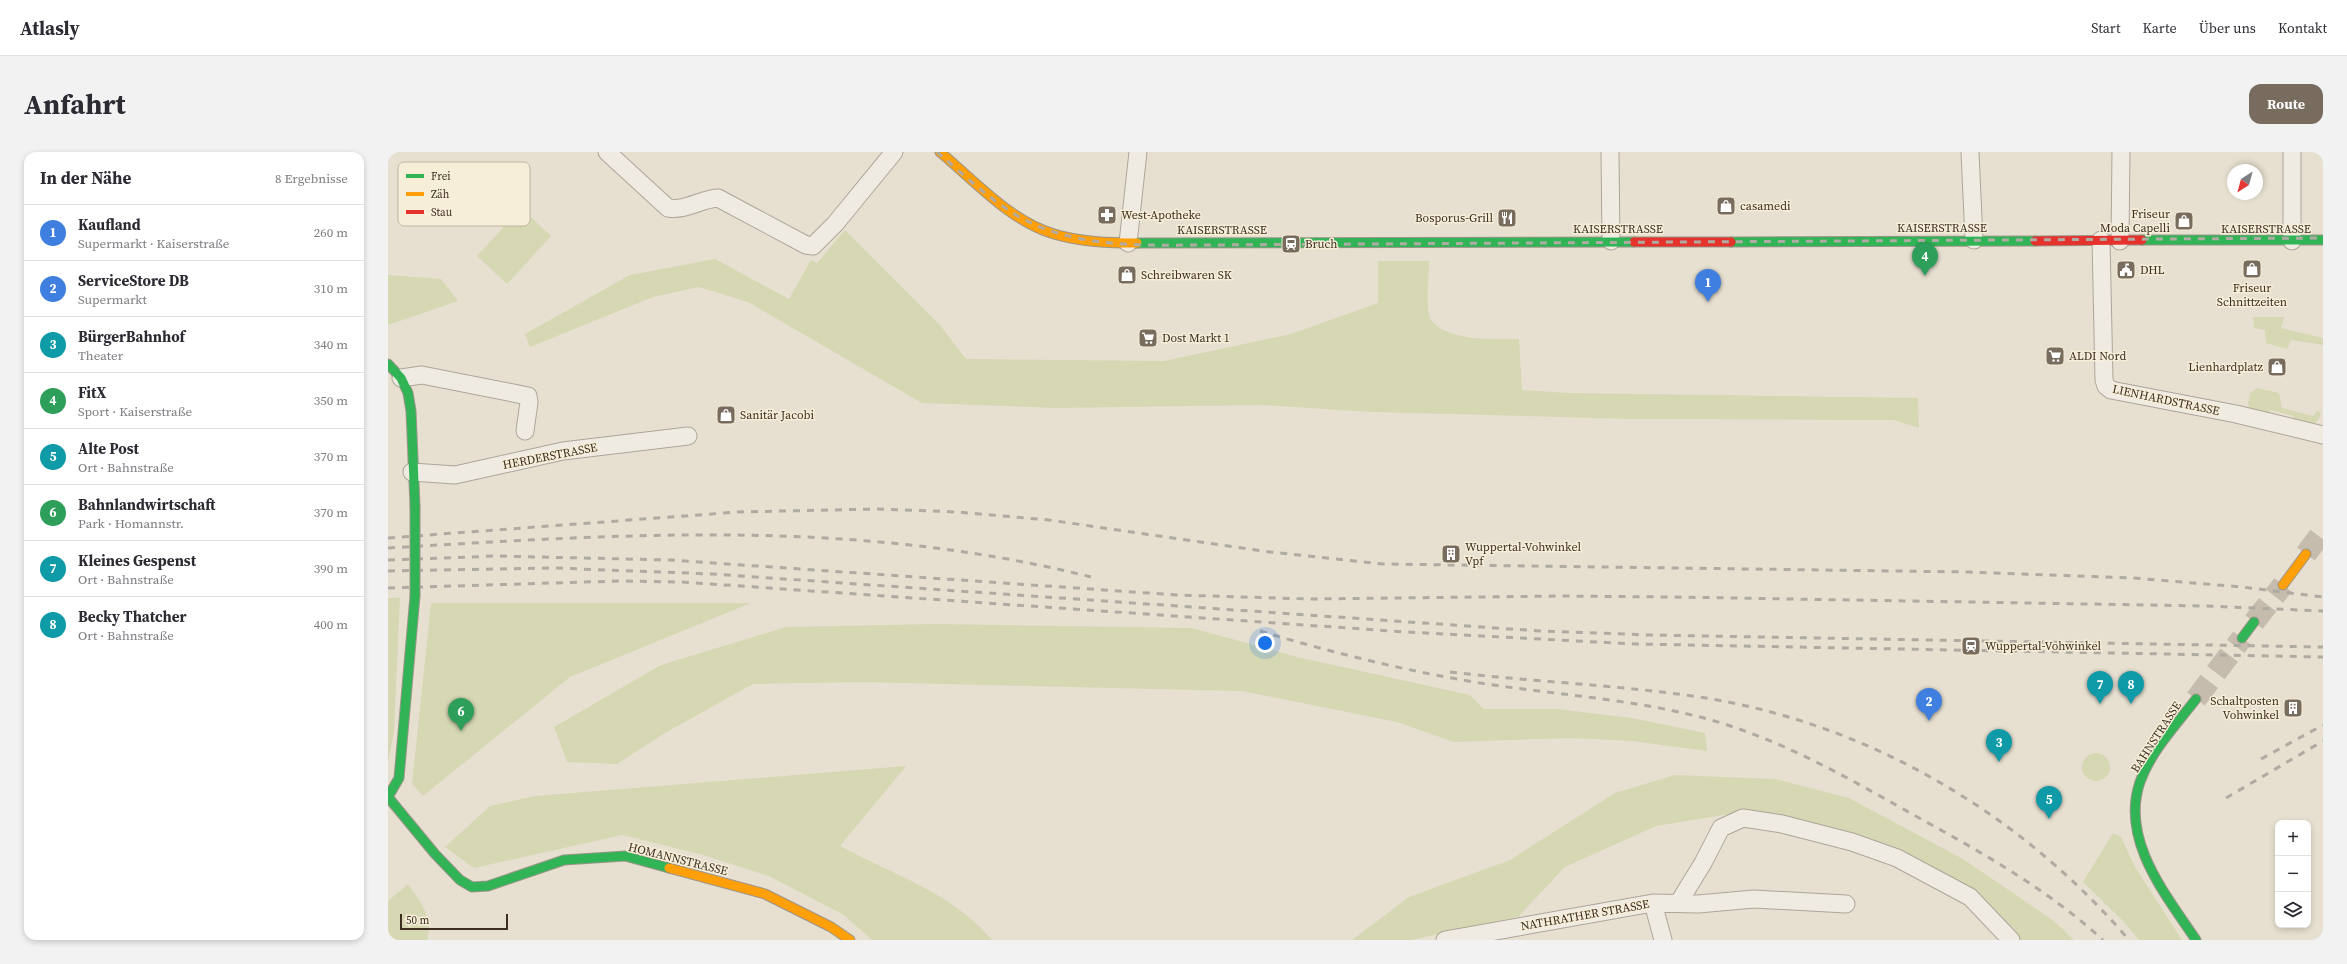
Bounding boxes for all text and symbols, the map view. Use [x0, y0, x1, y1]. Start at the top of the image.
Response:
text: Atlasly [20, 15, 80, 41]
text: Start [2091, 18, 2121, 38]
text: Karte [2143, 18, 2177, 38]
text: Über uns [2199, 18, 2256, 38]
text: Kontakt [2278, 18, 2327, 38]
button: Route [2249, 84, 2323, 124]
text: Anfahrt [24, 85, 126, 123]
legend [398, 162, 530, 226]
north arrow [2227, 164, 2263, 200]
text: In der Nähe [40, 166, 131, 190]
text: Frei [431, 169, 451, 184]
text: 8 Ergebnisse [275, 170, 348, 187]
text: Zäh [431, 187, 450, 202]
shop icon: casamedi [1715, 195, 1737, 217]
place label: casamedi [1740, 198, 1791, 214]
pharmacy icon: West-Apotheke [1096, 204, 1118, 226]
text: Stau [431, 205, 453, 220]
place label: Friseur Moda Capelli [2100, 206, 2170, 236]
place label: West-Apotheke [1121, 207, 1201, 223]
restaurant icon: Bosporus-Grill [1496, 207, 1518, 229]
place label: Bosporus-Grill [1415, 210, 1493, 226]
shop icon: Friseur Moda Capelli [2173, 210, 2195, 232]
text: Kaufland [78, 214, 141, 235]
street label: KAISERSTRASSE [1897, 220, 1987, 236]
street label: KAISERSTRASSE [1573, 221, 1663, 237]
street label: KAISERSTRASSE [2221, 221, 2311, 237]
street label: KAISERSTRASSE [1177, 222, 1267, 238]
text: 1 [49, 224, 57, 241]
text: 260 m [314, 224, 348, 241]
station icon: Bruch [1280, 233, 1302, 255]
text: Supermarkt · Kaiserstraße [78, 235, 229, 252]
place label: Bruch [1305, 236, 1337, 252]
pin: 4 [1912, 243, 1938, 276]
shop icon: Friseur Schnittzeiten [2241, 258, 2263, 280]
public building icon: DHL [2115, 259, 2137, 281]
place label: DHL [2140, 262, 2165, 278]
shop icon: Schreibwaren SK [1116, 264, 1138, 286]
place label: Schreibwaren SK [1141, 267, 1232, 283]
pin: 1 [1695, 269, 1721, 302]
text: ServiceStore DB [78, 270, 189, 291]
text: 2 [49, 280, 57, 297]
text: 310 m [314, 280, 348, 297]
place label: Friseur Schnittzeiten [2217, 280, 2287, 310]
text: Supermarkt [78, 291, 147, 308]
text: BürgerBahnhof [78, 326, 185, 347]
supermarket icon: Dost Markt 1 [1137, 327, 1159, 349]
place label: Dost Markt 1 [1162, 330, 1230, 346]
text: 3 [49, 336, 57, 353]
text: 340 m [314, 336, 348, 353]
supermarket icon: ALDI Nord [2044, 345, 2066, 367]
text: Theater [78, 347, 123, 364]
place label: ALDI Nord [2069, 348, 2126, 364]
shop icon: Lienhardplatz [2266, 356, 2288, 378]
place label: Lienhardplatz [2188, 359, 2264, 375]
street label: LIENHARDSTRASSE [2111, 381, 2221, 419]
text: FitX [78, 382, 106, 403]
text: 4 [49, 392, 57, 409]
text: 350 m [314, 392, 348, 409]
text: Sport · Kaiserstraße [78, 403, 192, 420]
shop icon: Sanitär Jacobi [715, 404, 737, 426]
place label: Sanitär Jacobi [740, 407, 814, 423]
text: Alte Post [78, 438, 139, 459]
street label: HERDERSTRASSE [501, 439, 599, 473]
text: 5 [49, 448, 57, 465]
text: 370 m [314, 448, 348, 465]
text: Ort · Bahnstraße [78, 459, 174, 476]
text: Bahnlandwirtschaft [78, 494, 215, 515]
text: 6 [49, 504, 57, 521]
text: 370 m [314, 504, 348, 521]
text: Park · Homannstr. [78, 515, 184, 532]
place label: Wuppertal-Vohwinkel Vpf [1465, 539, 1581, 569]
building icon: Wuppertal-Vohwinkel Vpf [1440, 543, 1462, 565]
text: Kleines Gespenst [78, 550, 196, 571]
text: 7 [49, 560, 57, 577]
text: 390 m [314, 560, 348, 577]
text: Ort · Bahnstraße [78, 571, 174, 588]
text: Becky Thatcher [78, 606, 186, 627]
text: 8 [49, 616, 57, 633]
text: 400 m [314, 616, 348, 633]
text: Ort · Bahnstraße [78, 627, 174, 644]
your location [1255, 633, 1275, 653]
station icon: Wuppertal-Vohwinkel [1960, 635, 1982, 657]
place label: Wuppertal-Vohwinkel [1985, 638, 2101, 654]
pin: 7 [2087, 671, 2113, 704]
pin: 8 [2118, 671, 2144, 704]
pin: 2 [1916, 688, 1942, 721]
place label: Schaltposten Vohwinkel [2210, 693, 2279, 723]
building icon: Schaltposten Vohwinkel [2282, 697, 2304, 719]
pin: 6 [448, 698, 474, 731]
street label: BAHNSTRASSE [2127, 698, 2185, 776]
pin: 3 [1986, 729, 2012, 762]
pin: 5 [2036, 786, 2062, 819]
map controls [2275, 820, 2311, 928]
button: + [2275, 820, 2311, 856]
street label: HOMANNSTRASSE [627, 839, 729, 879]
button: − [2275, 856, 2311, 892]
button: layers [2275, 892, 2311, 928]
street label: NATHRATHER STRASSE [1519, 896, 1651, 934]
scale bar [400, 912, 508, 931]
text: 50 m [406, 913, 429, 928]

